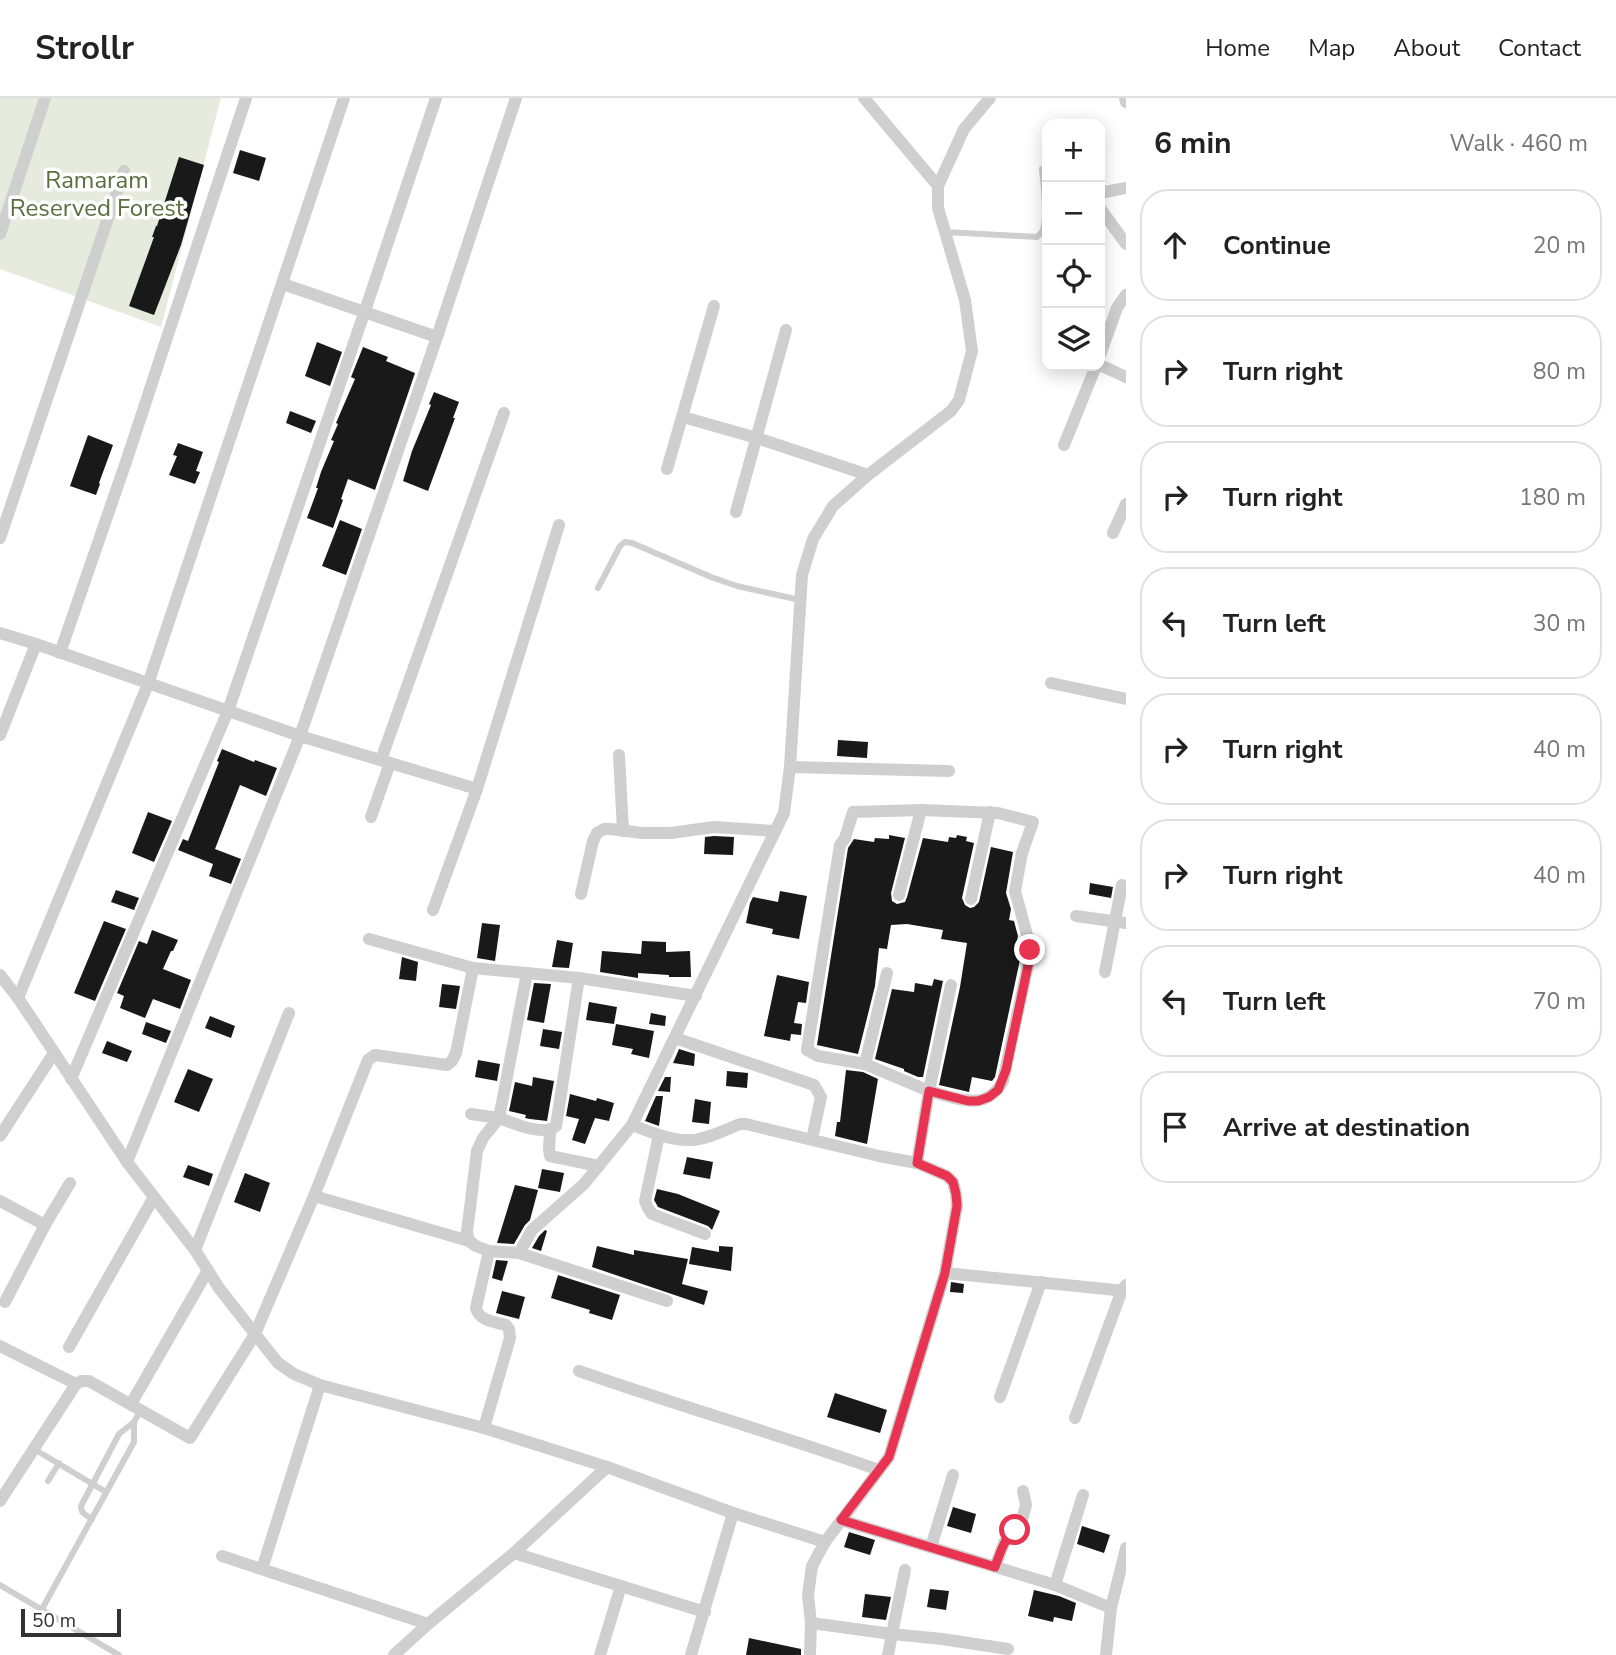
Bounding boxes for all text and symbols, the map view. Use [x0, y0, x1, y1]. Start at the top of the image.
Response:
text: Strollr [35, 26, 134, 71]
text: Home [1205, 32, 1270, 64]
text: Map [1308, 32, 1355, 64]
text: About [1393, 32, 1460, 64]
text: Contact [1498, 32, 1581, 64]
map controls [1042, 119, 1105, 371]
button: + [1042, 119, 1105, 182]
text: 6 min [1154, 123, 1232, 164]
text: Walk · 460 m [1449, 128, 1588, 159]
park label: Ramaram Reserved Forest [10, 164, 185, 224]
button: − [1042, 182, 1105, 245]
icon: ahead [1156, 226, 1194, 264]
text: Continue [1223, 228, 1331, 263]
text: 20 m [1533, 230, 1586, 261]
button: locate [1042, 245, 1105, 308]
button: layers [1042, 308, 1105, 371]
icon: right [1156, 352, 1194, 390]
text: Turn right [1223, 354, 1342, 389]
text: 80 m [1533, 356, 1586, 387]
icon: right [1156, 478, 1194, 516]
text: Turn right [1223, 480, 1342, 515]
text: 180 m [1519, 482, 1586, 513]
icon: left [1156, 604, 1194, 642]
text: Turn left [1223, 606, 1326, 641]
text: 30 m [1533, 608, 1586, 639]
icon: right [1156, 730, 1194, 768]
text: Turn right [1223, 732, 1342, 767]
text: 40 m [1533, 734, 1586, 765]
icon: right [1156, 856, 1194, 894]
text: Turn right [1223, 858, 1342, 893]
text: 40 m [1533, 860, 1586, 891]
route end [1014, 934, 1045, 965]
icon: left [1156, 982, 1194, 1020]
text: Turn left [1223, 984, 1326, 1019]
text: 70 m [1533, 986, 1586, 1017]
icon: arrive [1156, 1108, 1194, 1146]
text: Arrive at destination [1223, 1110, 1470, 1145]
route start [999, 1514, 1030, 1545]
scale bar [21, 1606, 121, 1638]
text: 50 m [32, 1608, 76, 1634]

